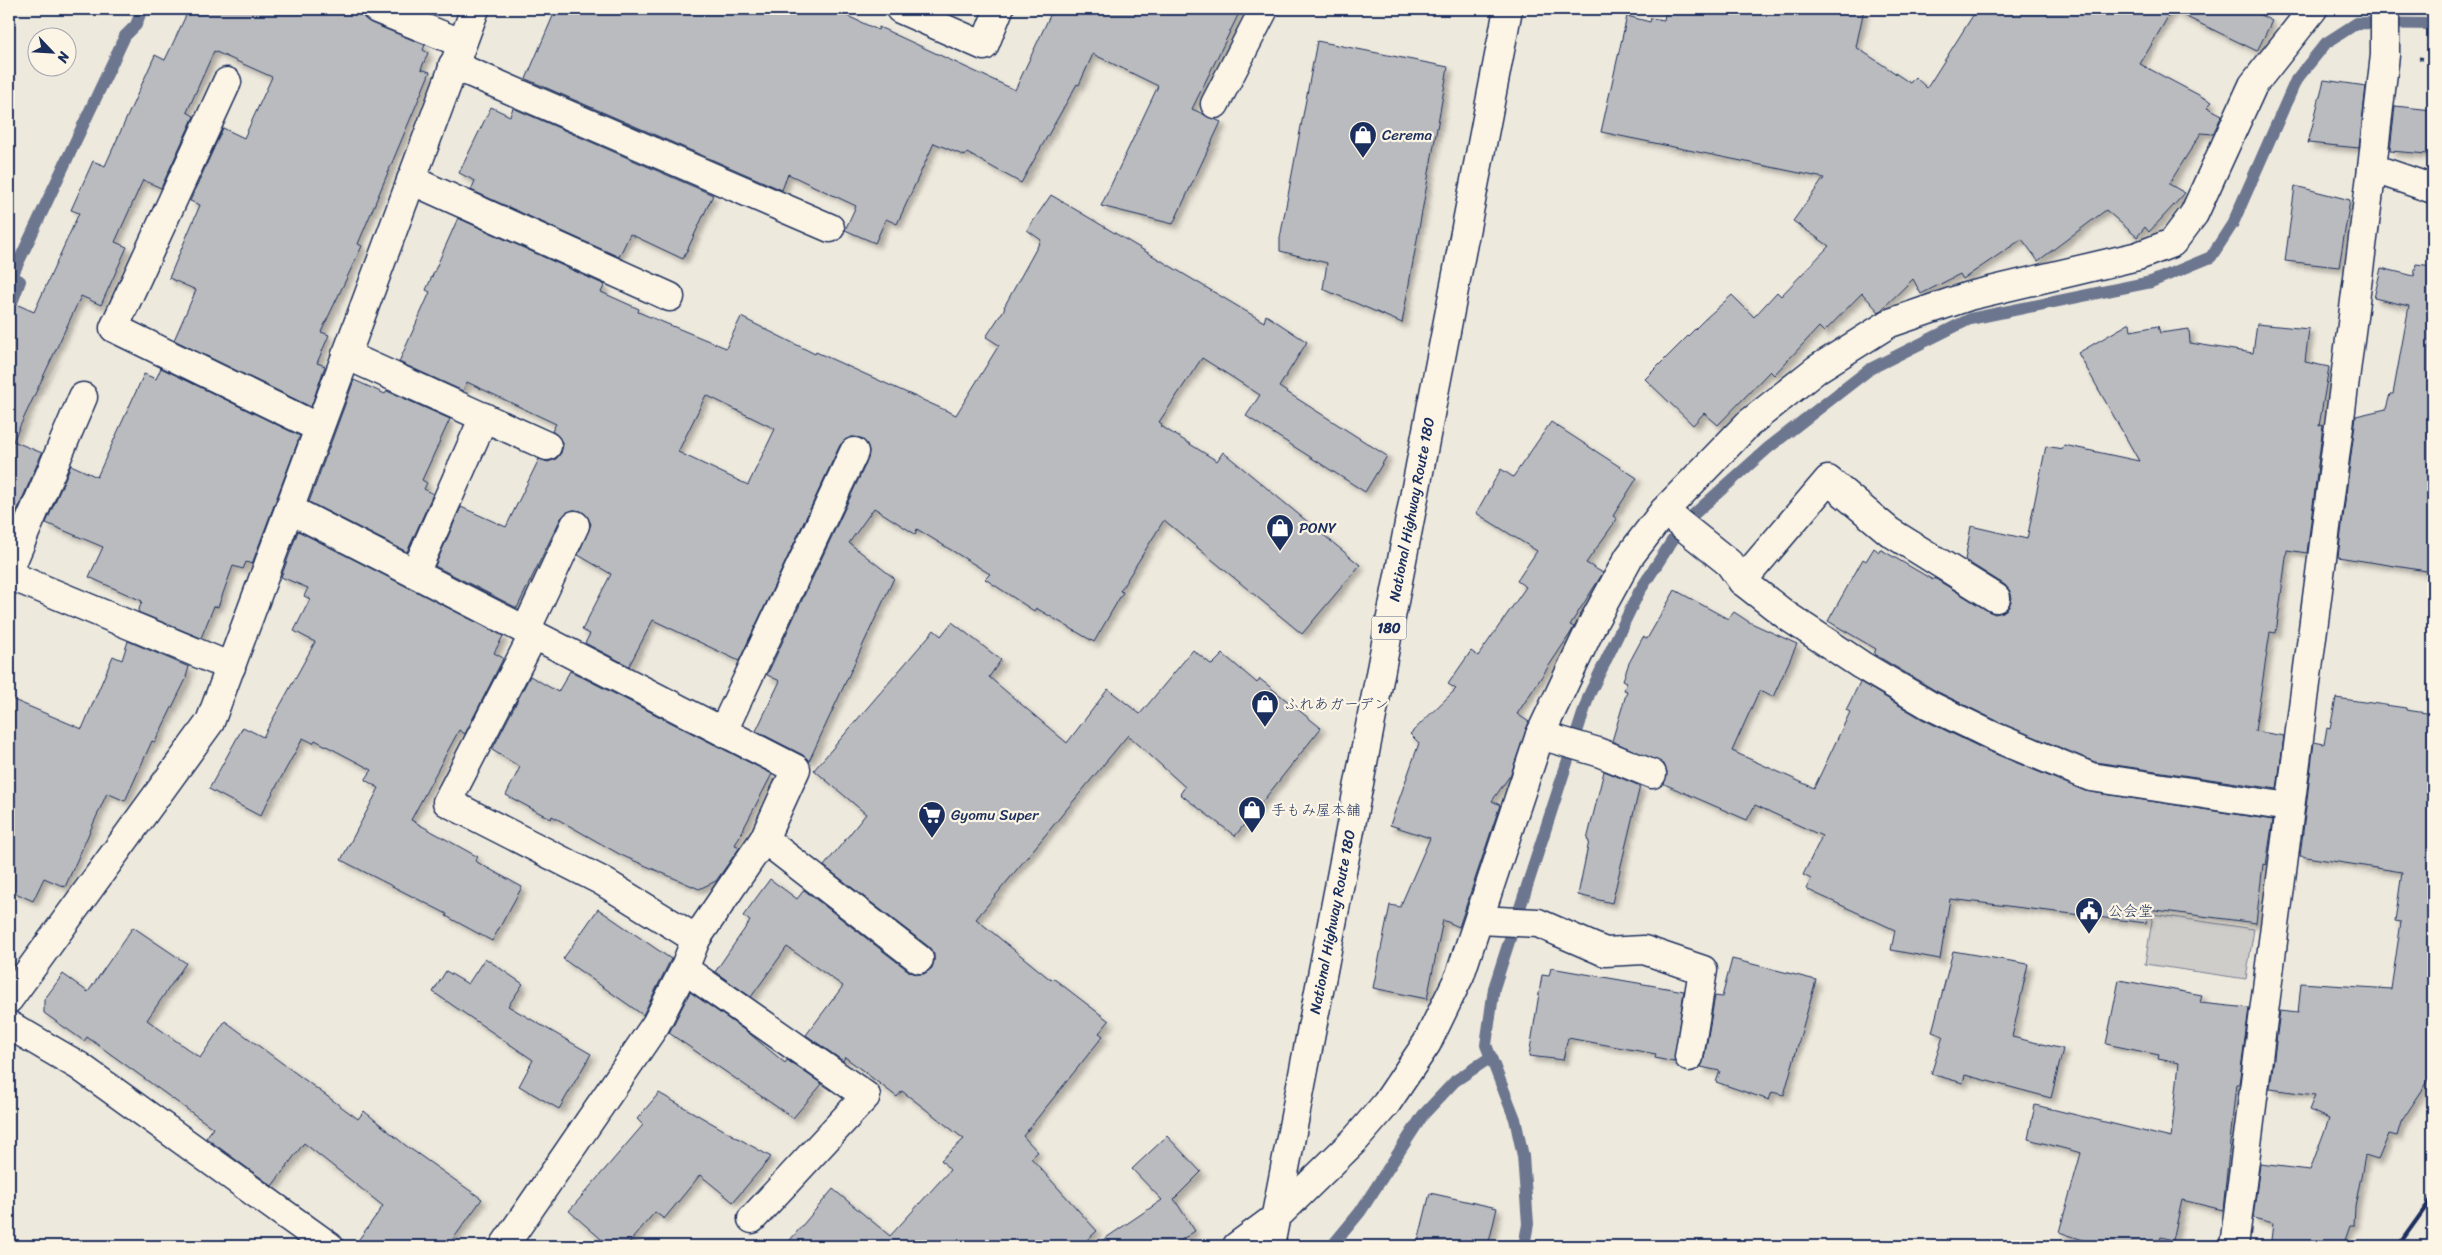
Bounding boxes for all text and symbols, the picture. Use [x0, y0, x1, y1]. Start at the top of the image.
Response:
north arrow [28, 28, 78, 78]
text: N [50, 47, 77, 67]
shop icon: Cerema [1348, 120, 1378, 159]
place label: Cerema [1382, 122, 1432, 148]
street label: National Highway Route 180 [1381, 415, 1442, 604]
shop icon: PONY [1265, 513, 1295, 552]
place label: PONY [1299, 515, 1337, 541]
road number: 180 [1372, 616, 1406, 640]
shop icon: ふれあガーデン [1250, 689, 1280, 728]
place label: ふれあガーデン [1284, 691, 1389, 717]
shop icon: 手もみ屋本舗 [1237, 795, 1267, 834]
place label: 手もみ屋本舗 [1271, 797, 1361, 823]
supermarket icon: Gyomu Super [917, 800, 947, 839]
place label: Gyomu Super [951, 802, 1039, 828]
street label: National Highway Route 180 [1302, 828, 1363, 1016]
public building icon: 公会堂 [2074, 896, 2104, 935]
place label: 公会堂 [2108, 898, 2153, 924]

